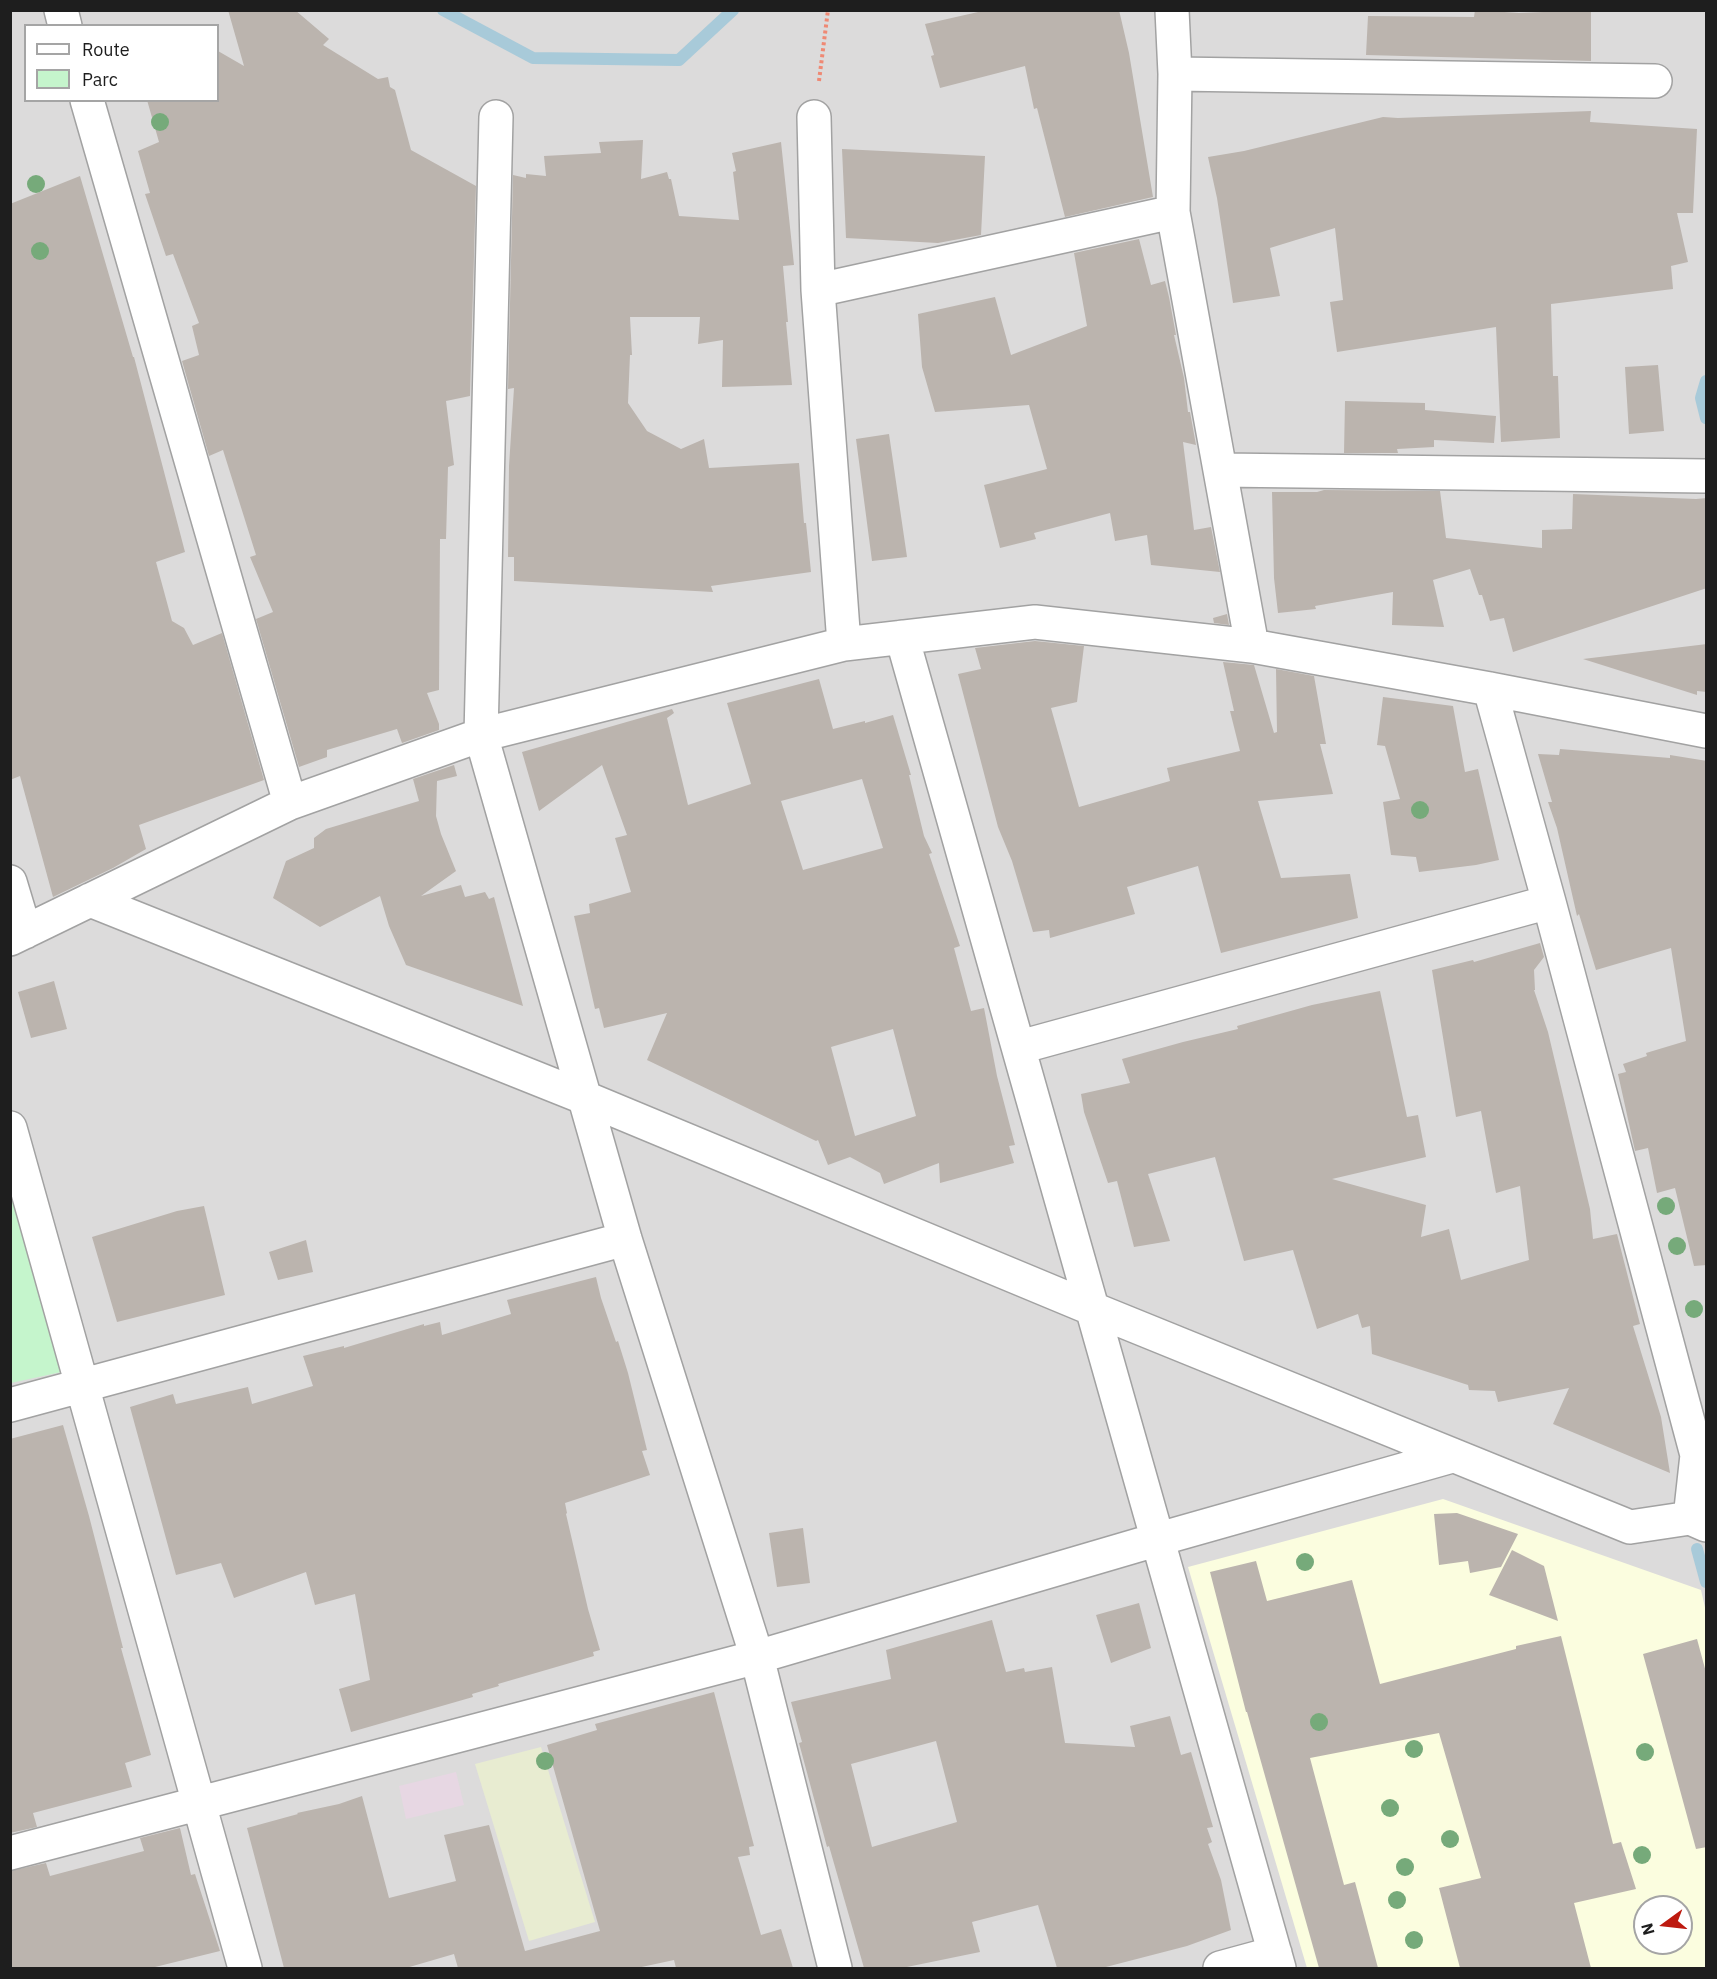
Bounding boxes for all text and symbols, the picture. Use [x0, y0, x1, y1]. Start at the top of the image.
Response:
legend [24, 24, 219, 102]
text: Route [82, 38, 130, 61]
text: Parc [82, 68, 118, 91]
north arrow [1633, 1895, 1693, 1955]
text: N [1636, 1921, 1659, 1937]

